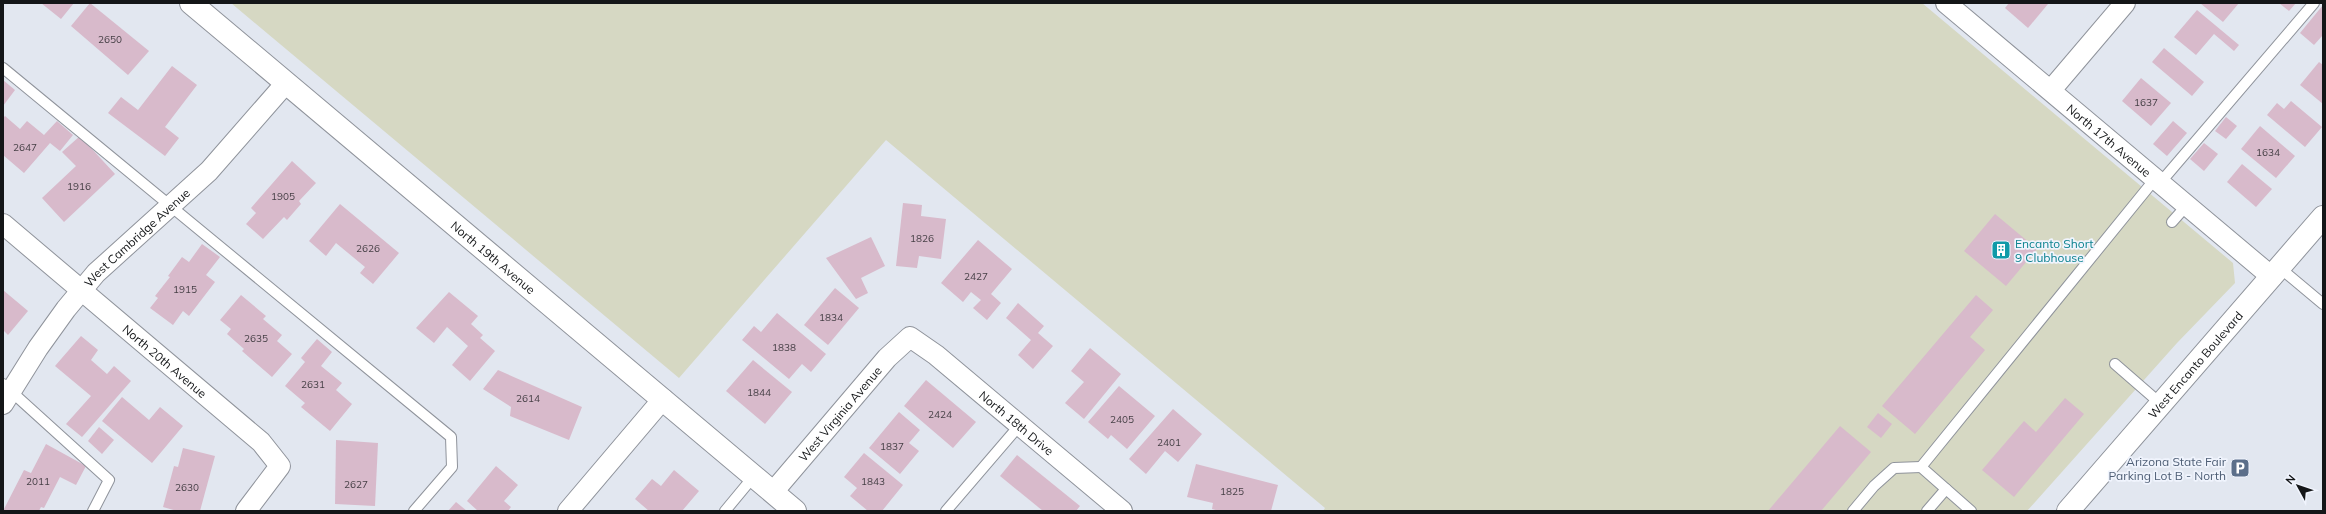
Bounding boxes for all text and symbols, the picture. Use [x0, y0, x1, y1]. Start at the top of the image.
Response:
house number: 2650 [98, 33, 122, 46]
house number: 1637 [2134, 96, 2158, 109]
street label: North 17th Avenue [2064, 100, 2154, 180]
house number: 2647 [13, 141, 37, 154]
house number: 1634 [2256, 146, 2280, 159]
house number: 1916 [67, 180, 91, 193]
street label: West Cambridge Avenue [81, 185, 193, 289]
house number: 1905 [271, 190, 295, 203]
street label: North 19th Avenue [448, 218, 539, 297]
house number: 1826 [910, 232, 934, 245]
place label: Encanto Short 9 Clubhouse [2015, 236, 2094, 265]
building icon: Encanto Short 9 Clubhouse [1990, 239, 2012, 261]
house number: 2626 [356, 242, 380, 255]
house number: 2427 [964, 270, 988, 283]
house number: 1915 [173, 283, 197, 296]
street label: West Encanto Boulevard [2145, 308, 2246, 421]
house number: 1834 [819, 311, 843, 324]
street label: North 20th Avenue [120, 321, 210, 401]
house number: 2635 [244, 332, 268, 345]
house number: 1838 [772, 341, 796, 354]
street label: West Virginia Avenue [795, 363, 884, 464]
house number: 2631 [301, 378, 325, 391]
house number: 1844 [747, 386, 771, 399]
street label: North 18th Drive [976, 387, 1057, 458]
house number: 2614 [516, 392, 540, 405]
house number: 2424 [928, 408, 952, 421]
house number: 2405 [1110, 413, 1134, 426]
house number: 2401 [1157, 436, 1181, 449]
house number: 1837 [880, 440, 904, 453]
place label: Arizona State Fair Parking Lot B - North [2109, 454, 2227, 483]
parking icon: Arizona State Fair Parking Lot B - North [2229, 457, 2251, 479]
north arrow [2278, 466, 2318, 506]
text: N [2282, 472, 2298, 487]
house number: 2011 [26, 475, 50, 488]
house number: 1843 [861, 475, 885, 488]
house number: 2627 [344, 478, 368, 491]
house number: 2630 [175, 481, 199, 494]
house number: 1825 [1220, 485, 1244, 498]

